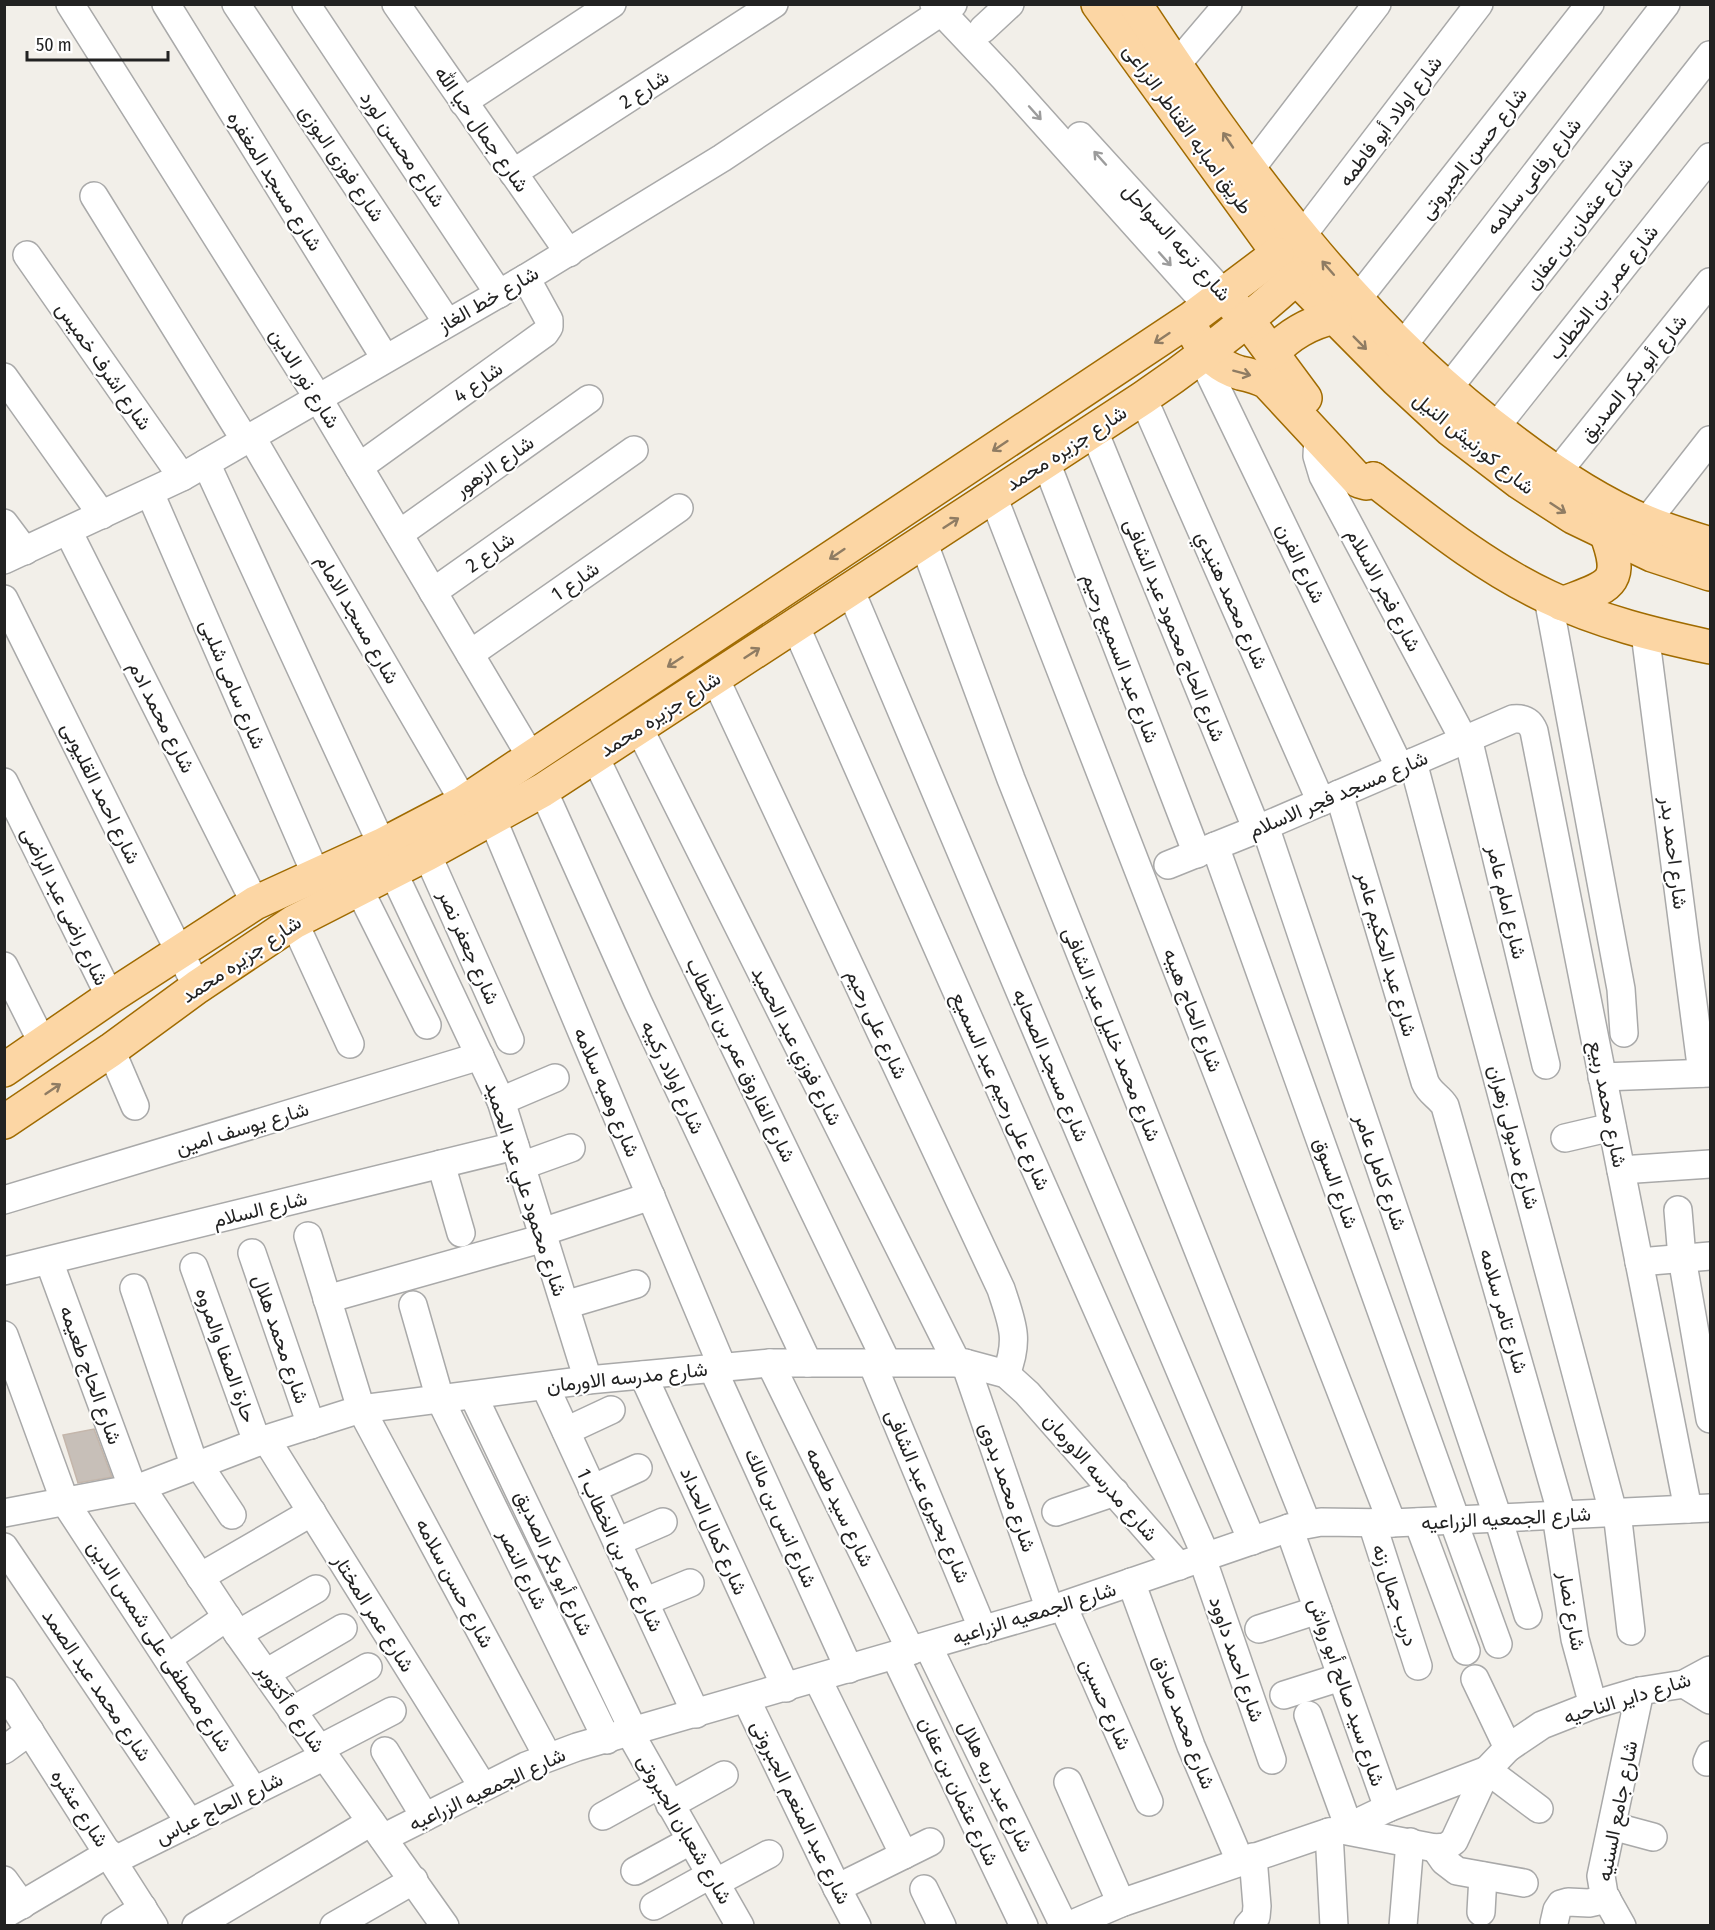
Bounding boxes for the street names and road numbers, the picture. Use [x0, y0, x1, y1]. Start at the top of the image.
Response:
street label: طريق امبابه القناطر الزراعى [1117, 39, 1258, 219]
street label: شارع اولاد أبو فاطمه [1333, 51, 1449, 192]
street label: شارع جمال حيا الله [428, 61, 534, 198]
street label: شارع 2 [615, 64, 674, 115]
street label: شارع حسن الجبروتى [1414, 82, 1534, 225]
street label: شارع محسن لورد [354, 86, 451, 213]
street label: شارع فوزى البوزى [292, 100, 390, 227]
street label: شارع مسجد المغفره [221, 107, 328, 256]
street label: شارع رفاعى سلامه [1480, 113, 1588, 240]
street label: شارع عثمان بن عفان [1520, 152, 1640, 295]
street label: شارع ترعه السواحل [1116, 178, 1236, 307]
street label: شارع عمر بن الخطاب [1543, 220, 1665, 365]
street label: شارع خط الغاز [433, 261, 544, 340]
street label: شارع اشرف خميس [49, 297, 157, 436]
street label: شارع أبو بكر الصديق [1574, 309, 1693, 448]
street label: شارع نور الدين [263, 324, 345, 434]
street label: شارع 4 [449, 356, 508, 409]
street label: شارع كورنيش النيل [1407, 387, 1539, 501]
street label: شارع جزيره محمد [1001, 400, 1132, 498]
street label: شارع الزهور [449, 430, 539, 504]
street label: شارع الحاج محمود عبد الشافى [1117, 515, 1231, 746]
street label: شارع الفرن [1270, 519, 1331, 608]
street label: شارع فجر الاسلام [1340, 524, 1426, 657]
street label: شارع 2 [461, 527, 520, 579]
street label: شارع محمد هنيدي [1186, 527, 1273, 675]
street label: شارع مسجد الامام [310, 550, 405, 689]
street label: شارع 1 [547, 556, 605, 608]
street label: شارع عبد السميع رحيم [1076, 570, 1164, 747]
street label: شارع سامى شلبى [193, 616, 271, 753]
street label: شارع محمد ادم [122, 657, 200, 778]
street label: شارع جزيره محمد [595, 666, 726, 764]
street label: شارع احمد القليوبى [55, 718, 146, 869]
street label: شارع مسجد فجر الاسلام [1245, 745, 1432, 844]
street label: شارع احمد بدر [1653, 794, 1693, 911]
street label: شارع راضى عبد الراضى [14, 823, 114, 990]
street label: شارع امام عامر [1480, 842, 1532, 962]
street label: شارع عبد الحكيم عامر [1350, 868, 1422, 1040]
street label: شارع جعفر نصر [431, 885, 505, 1009]
street label: شارع جزيره محمد [176, 910, 307, 1010]
street label: شارع محمد خليل عبد الشافى [1056, 923, 1166, 1145]
street label: شارع الحاج هيبه [1157, 945, 1228, 1076]
street label: شارع الفاروق عمر بن الخطاب [679, 954, 801, 1167]
street label: شارع فوزي عبد الحميد [742, 963, 847, 1132]
street label: شارع على رحيم [839, 965, 913, 1083]
street label: شارع مسجد الصحابه [1006, 985, 1094, 1146]
street label: شارع على رحيم عبد السميع [945, 988, 1056, 1195]
street label: شارع اولاد ركيبه [634, 1016, 710, 1138]
street label: شارع وهبه سلامه [567, 1024, 645, 1161]
street label: شارع محمد ربيع [1582, 1039, 1632, 1170]
street label: شارع مدبولى زهران [1481, 1062, 1545, 1212]
street label: شارع محمود علي عبد الحميد [475, 1079, 572, 1301]
street label: شارع يوسف امين [173, 1096, 312, 1162]
street label: شارع كامل عامر [1348, 1110, 1412, 1234]
street label: شارع السوق [1307, 1134, 1364, 1232]
street label: شارع السلام [210, 1186, 310, 1234]
street label: شارع تامر سلامه [1473, 1246, 1533, 1377]
street label: شارع محمد هلال [246, 1271, 314, 1407]
street label: حارة الصفا والمروه [190, 1284, 262, 1426]
street label: شارع الحاج طعيمه [53, 1302, 127, 1448]
street label: شارع مدرسه الاورمان [545, 1357, 709, 1399]
street label: شارع بحيرى عبد الشافى [879, 1406, 975, 1587]
street label: شارع مدرسه الاورمان [1037, 1408, 1163, 1547]
street label: شارع محمد بدوى [973, 1419, 1041, 1556]
street label: شارع سيد طعمه [799, 1443, 879, 1571]
street label: شارع انس بن مالك [738, 1445, 822, 1592]
street label: شارع كمال الحداد [673, 1464, 753, 1599]
street label: شارع عمر بن الخطاب 1 [570, 1465, 668, 1636]
street label: شارع أبو بكر الصديق [508, 1487, 598, 1640]
street label: شارع الجمعيه الزراعيه [1420, 1502, 1592, 1536]
street label: شارع حسن سلامه [409, 1514, 499, 1653]
street label: شارع النصر [491, 1524, 553, 1614]
street label: شارع مصطفى على شمس الدين [81, 1536, 237, 1757]
street label: درب جمال زنه [1366, 1541, 1423, 1650]
street label: شارع عمر المختار [326, 1549, 420, 1677]
street label: شارع نصار [1551, 1569, 1591, 1653]
street label: شارع الجمعيه الزراعيه [949, 1577, 1119, 1651]
street label: شارع احمد داوود [1202, 1593, 1270, 1726]
street label: شارع سيد صالح أبو رواش [1302, 1595, 1390, 1790]
street label: شارع محمد عبد الصمد [36, 1604, 157, 1767]
street label: شارع محمد صادق [1146, 1652, 1221, 1793]
street label: شارع حسين [1073, 1655, 1137, 1754]
street label: شارع 6 أكتوبر [249, 1658, 330, 1758]
street label: شارع داير الناحيه [1560, 1667, 1694, 1731]
street label: شارع عثمان بن عفان [912, 1713, 1004, 1870]
street label: شارع عبد المنعم الجبروتى [744, 1716, 856, 1909]
street label: شارع عبد ربه هلال [952, 1716, 1038, 1857]
street label: شارع جامع السنيه [1592, 1739, 1644, 1884]
street label: شارع الجمعيه الزراعيه [405, 1742, 570, 1838]
street label: شارع شعبان الجبروتى [631, 1750, 738, 1909]
street label: شارع عشره [44, 1765, 114, 1852]
street label: شارع الحاج عباس [151, 1767, 287, 1851]

